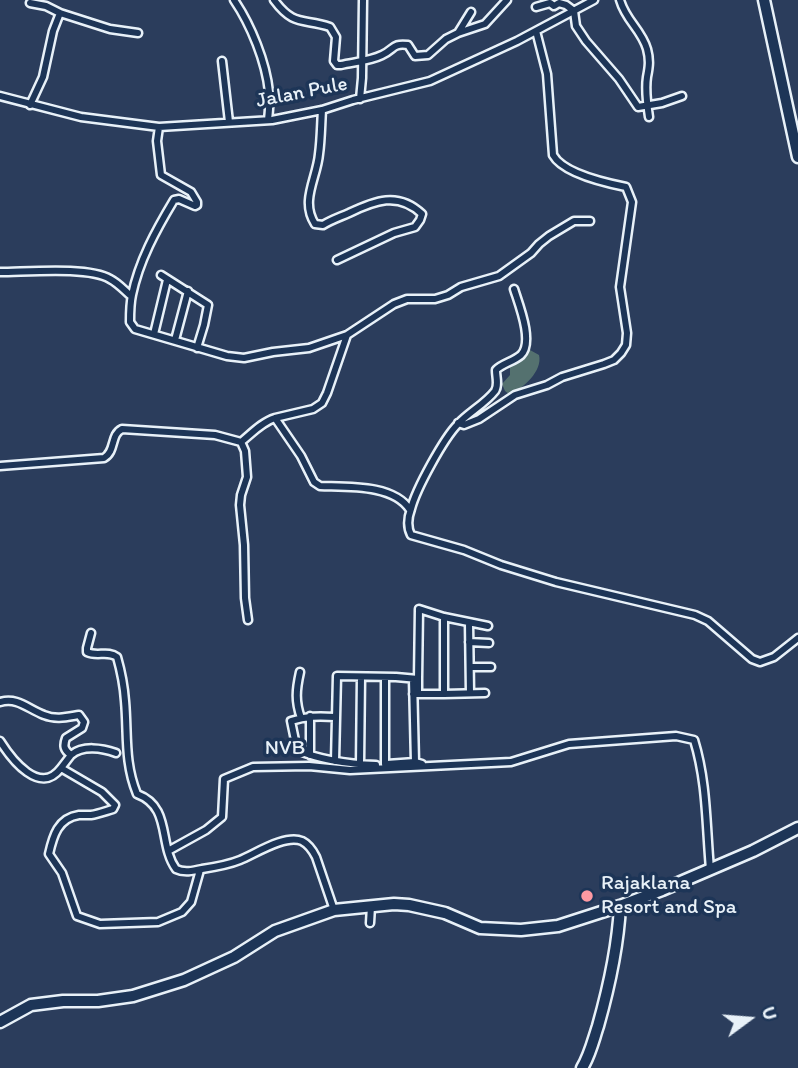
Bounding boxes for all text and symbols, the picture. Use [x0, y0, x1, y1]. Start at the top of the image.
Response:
street label: Jalan Pule [254, 72, 350, 114]
street label: NVB [265, 736, 305, 762]
place label: Rajaklana Resort and Spa [601, 871, 737, 921]
marker: Rajaklana Resort and Spa [579, 888, 595, 904]
north arrow [714, 984, 784, 1054]
text: U [757, 1004, 782, 1022]

